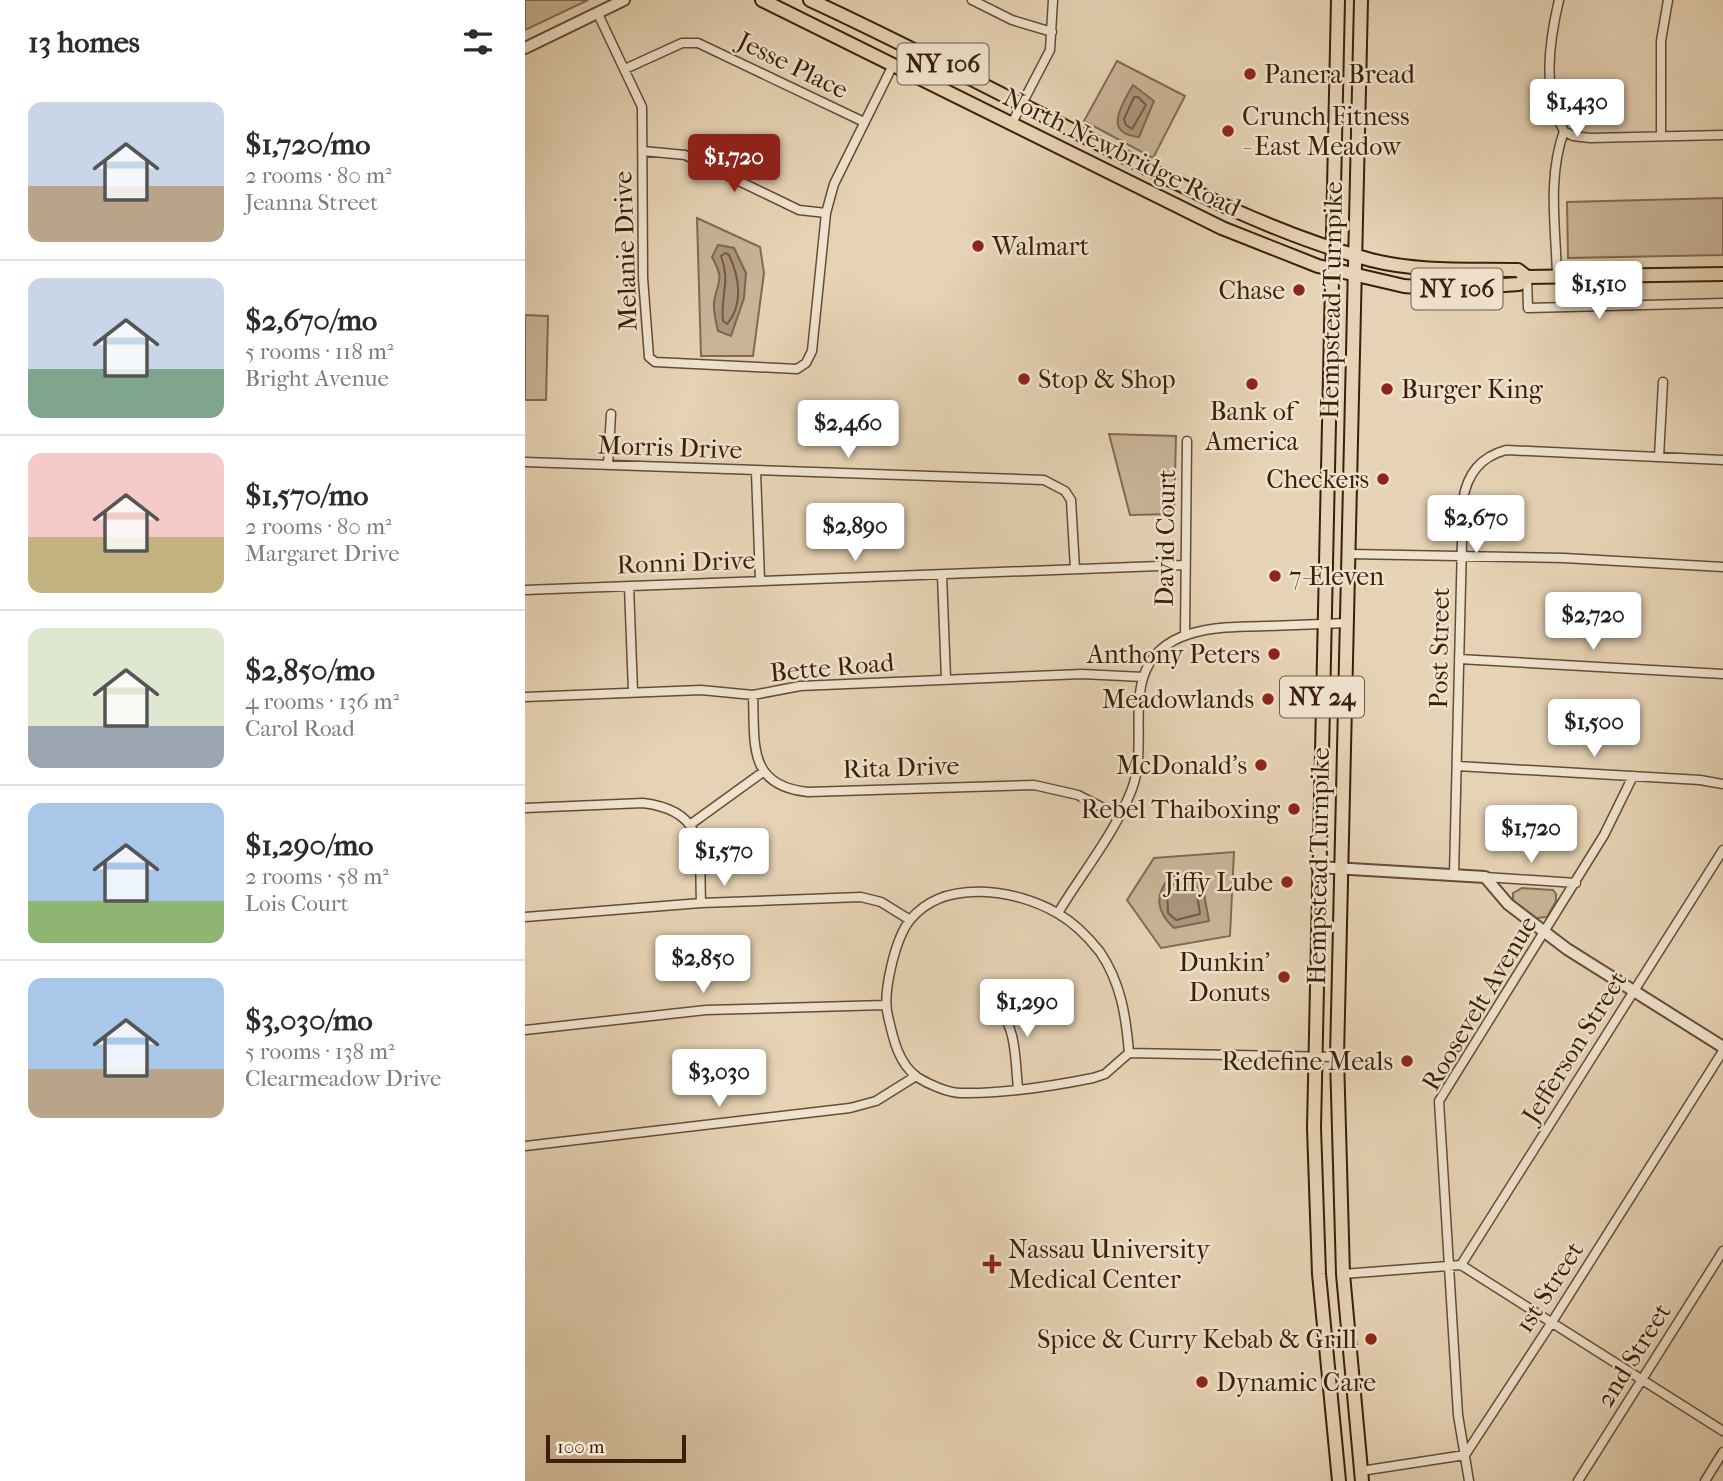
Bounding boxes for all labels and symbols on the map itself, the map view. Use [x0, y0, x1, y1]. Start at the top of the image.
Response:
street label: Jesse Place [731, 25, 853, 106]
road number: NY 106 [897, 43, 989, 84]
place label: Panera Bread [1264, 59, 1416, 90]
marker: Panera Bread [1242, 66, 1258, 82]
pin: $1,430 [1520, 80, 1634, 139]
street label: North Newbridge Road [998, 81, 1246, 224]
place label: Crunch Fitness - East Meadow [1242, 101, 1410, 162]
marker: Crunch Fitness - East Meadow [1220, 123, 1236, 139]
pin: $1,720 [677, 134, 791, 194]
street label: Melanie Drive [607, 170, 644, 331]
street label: Hempstead Turnpike [1314, 181, 1349, 419]
place label: Walmart [991, 231, 1090, 262]
marker: Walmart [970, 238, 986, 254]
pin: $1,510 [1542, 262, 1656, 321]
road number: NY 106 [1411, 268, 1503, 310]
place label: Chase [1218, 275, 1285, 306]
marker: Chase [1291, 282, 1307, 298]
place label: Stop & Shop [1038, 364, 1176, 395]
marker: Stop & Shop [1016, 371, 1032, 387]
place label: Burger King [1401, 374, 1544, 405]
marker: Bank of America [1244, 376, 1260, 392]
marker: Burger King [1379, 381, 1395, 397]
place label: Bank of America [1204, 396, 1300, 457]
pin: $2,460 [791, 400, 905, 460]
street label: Morris Drive [597, 429, 743, 466]
place label: Checkers [1266, 464, 1369, 495]
street label: David Court [1149, 468, 1182, 607]
marker: Checkers [1375, 471, 1391, 487]
pin: $2,670 [1419, 496, 1533, 555]
pin: $2,890 [798, 504, 912, 563]
street label: Ronni Drive [616, 545, 756, 580]
place label: 7-Eleven [1289, 561, 1384, 592]
marker: 7-Eleven [1267, 568, 1283, 584]
street label: Post Street [1423, 586, 1456, 709]
pin: $2,720 [1536, 592, 1650, 652]
place label: Anthony Peters [1086, 639, 1260, 670]
marker: Anthony Peters [1266, 646, 1282, 662]
street label: Bette Road [769, 647, 896, 688]
road number: NY 24 [1280, 676, 1364, 718]
place label: Meadowlands [1102, 684, 1254, 715]
marker: Meadowlands [1260, 691, 1276, 707]
pin: $1,500 [1537, 700, 1651, 759]
street label: Hempstead Turnpike [1301, 747, 1336, 985]
street label: Rita Drive [842, 750, 960, 785]
place label: McDonald's [1116, 750, 1247, 781]
marker: McDonald's [1253, 757, 1269, 773]
place label: Rebel Thaiboxing [1081, 794, 1281, 825]
marker: Rebel Thaiboxing [1286, 801, 1302, 817]
pin: $1,720 [1474, 806, 1588, 865]
pin: $1,570 [667, 828, 781, 888]
place label: Jiffy Lube [1162, 867, 1273, 898]
marker: Jiffy Lube [1279, 874, 1295, 890]
street label: Roosevelt Avenue [1415, 910, 1544, 1096]
pin: $2,850 [646, 936, 760, 995]
place label: Dunkin' Donuts [1179, 947, 1270, 1008]
street label: Jefferson Street [1514, 965, 1634, 1131]
marker: Dunkin' Donuts [1276, 969, 1292, 985]
pin: $1,290 [970, 979, 1084, 1039]
place label: Redefine Meals [1222, 1046, 1393, 1077]
pin: $3,030 [662, 1050, 776, 1109]
marker: Redefine Meals [1399, 1053, 1415, 1069]
place label: Nassau University Medical Center [1008, 1234, 1211, 1295]
street label: 1st Street [1509, 1235, 1591, 1339]
marker: Nassau University Medical Center [982, 1254, 1002, 1274]
street label: 2nd Street [1589, 1297, 1678, 1413]
place label: Spice & Curry Kebab & Grill [1037, 1324, 1357, 1355]
marker: Spice & Curry Kebab & Grill [1363, 1331, 1379, 1347]
place label: Dynamic Care [1216, 1367, 1376, 1398]
marker: Dynamic Care [1194, 1374, 1210, 1390]
scale bar [546, 1432, 686, 1464]

